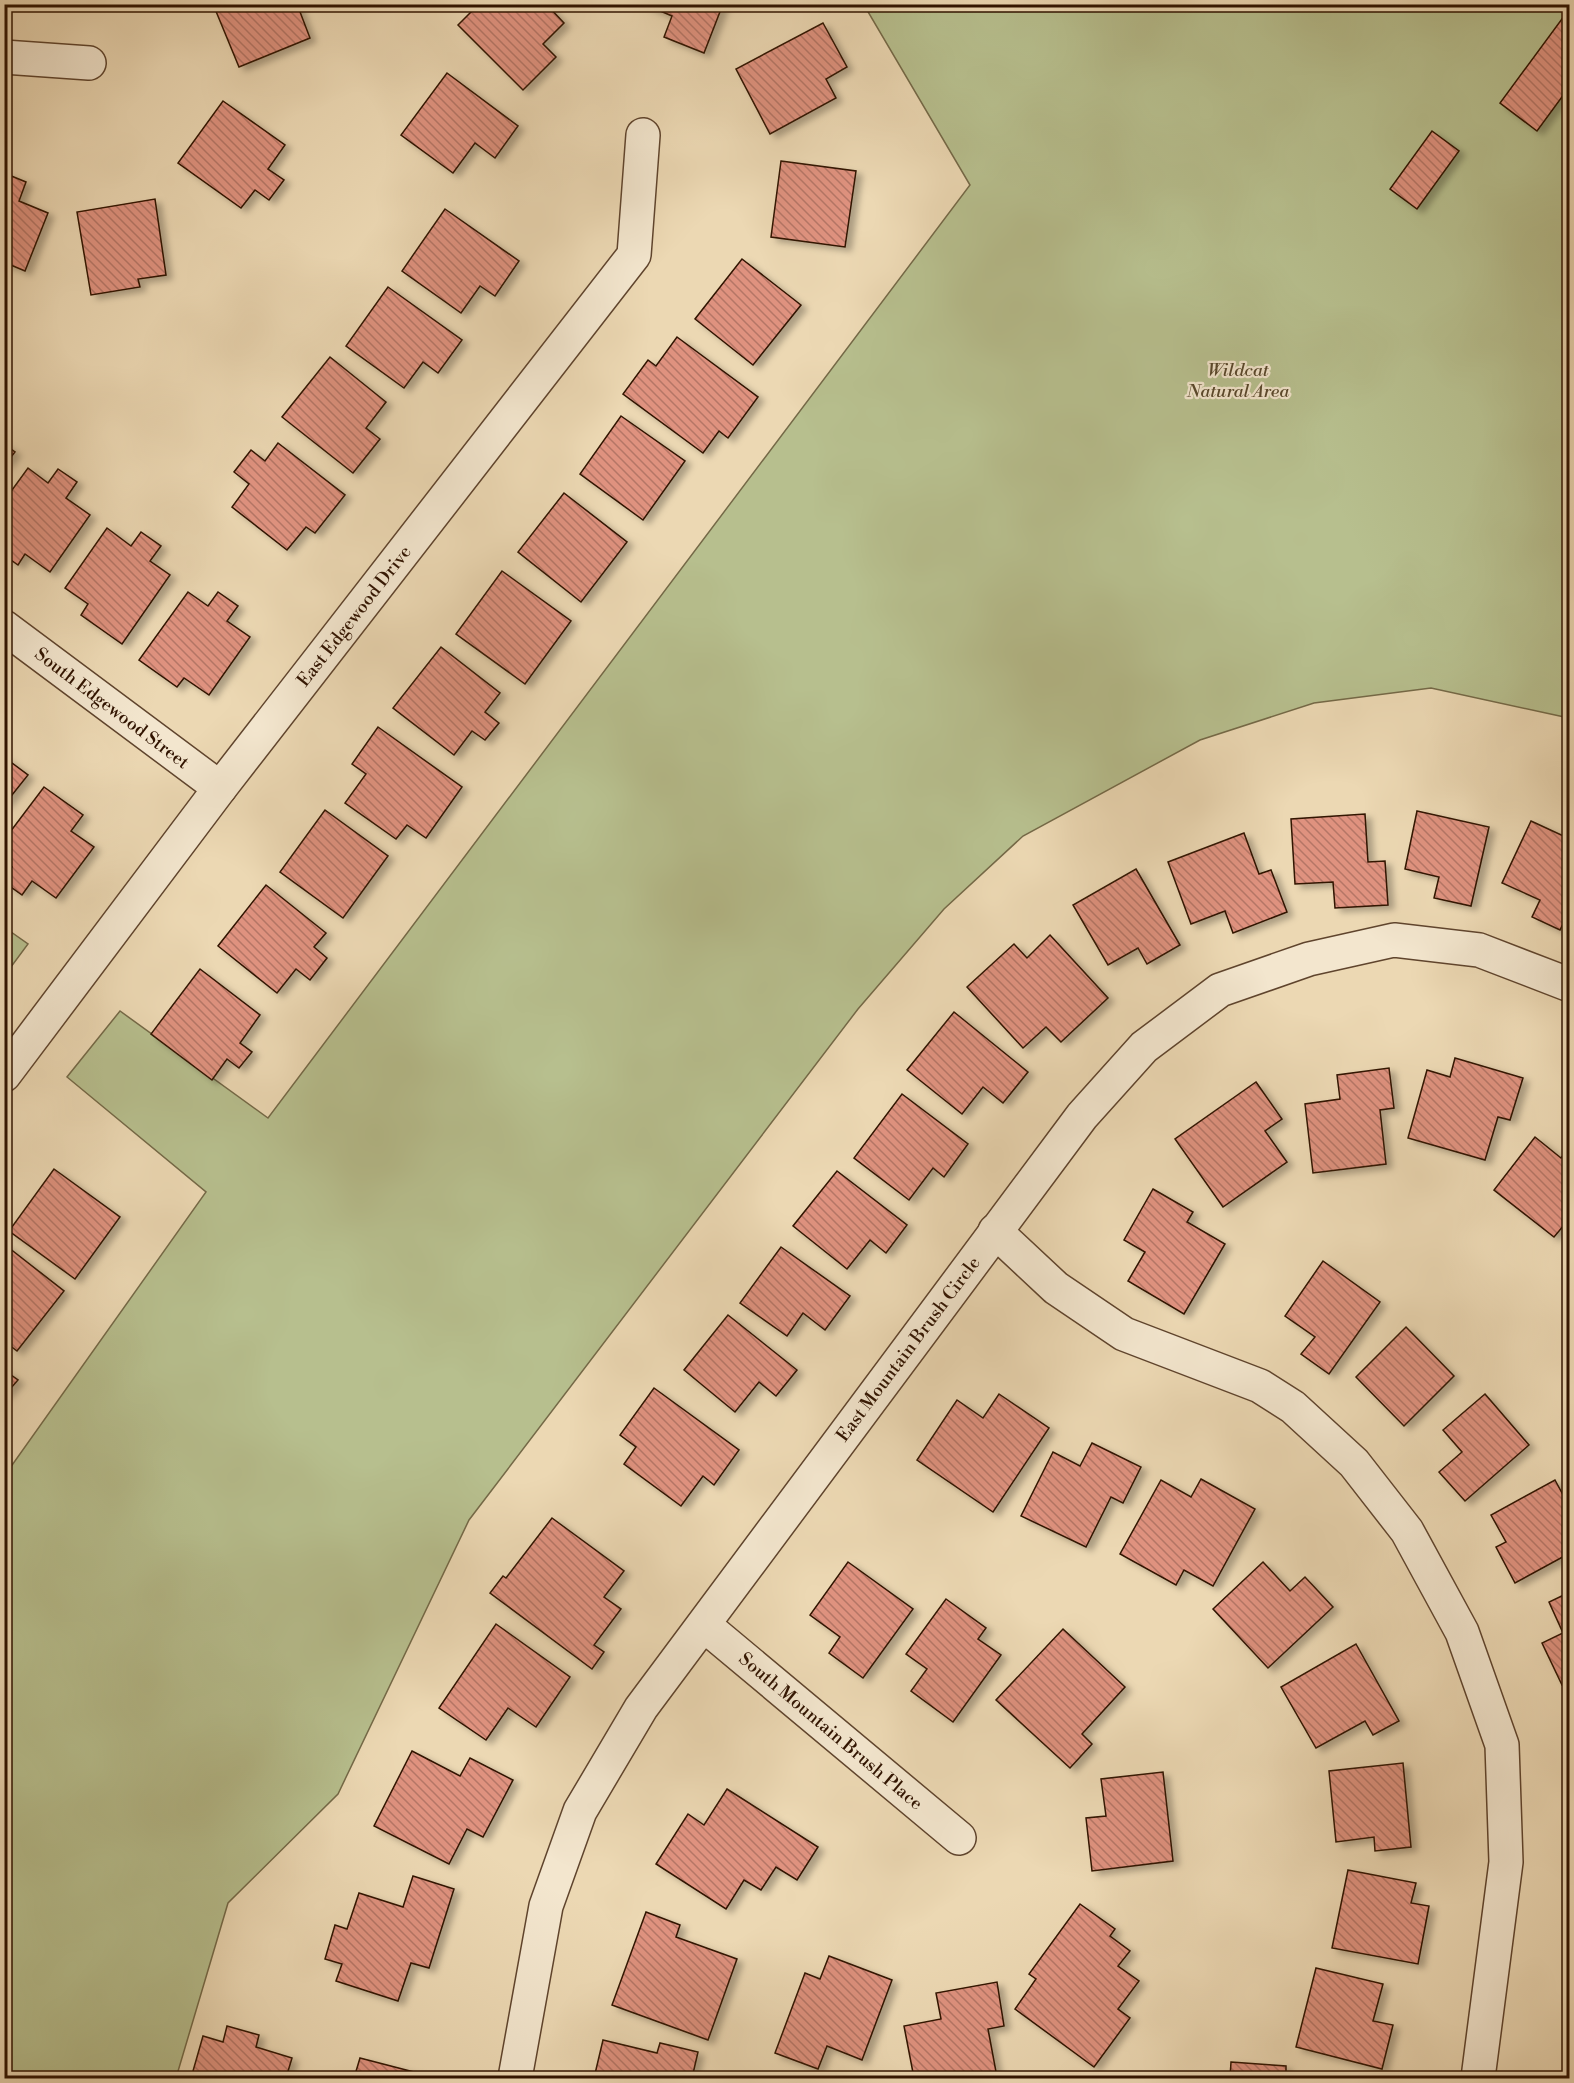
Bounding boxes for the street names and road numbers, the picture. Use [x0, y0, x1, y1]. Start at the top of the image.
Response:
street label: East Edgewood Drive [292, 541, 417, 691]
street label: South Edgewood Street [30, 643, 194, 774]
street label: East Mountain Brush Circle [831, 1252, 985, 1446]
street label: South Mountain Brush Place [734, 1648, 927, 1815]

